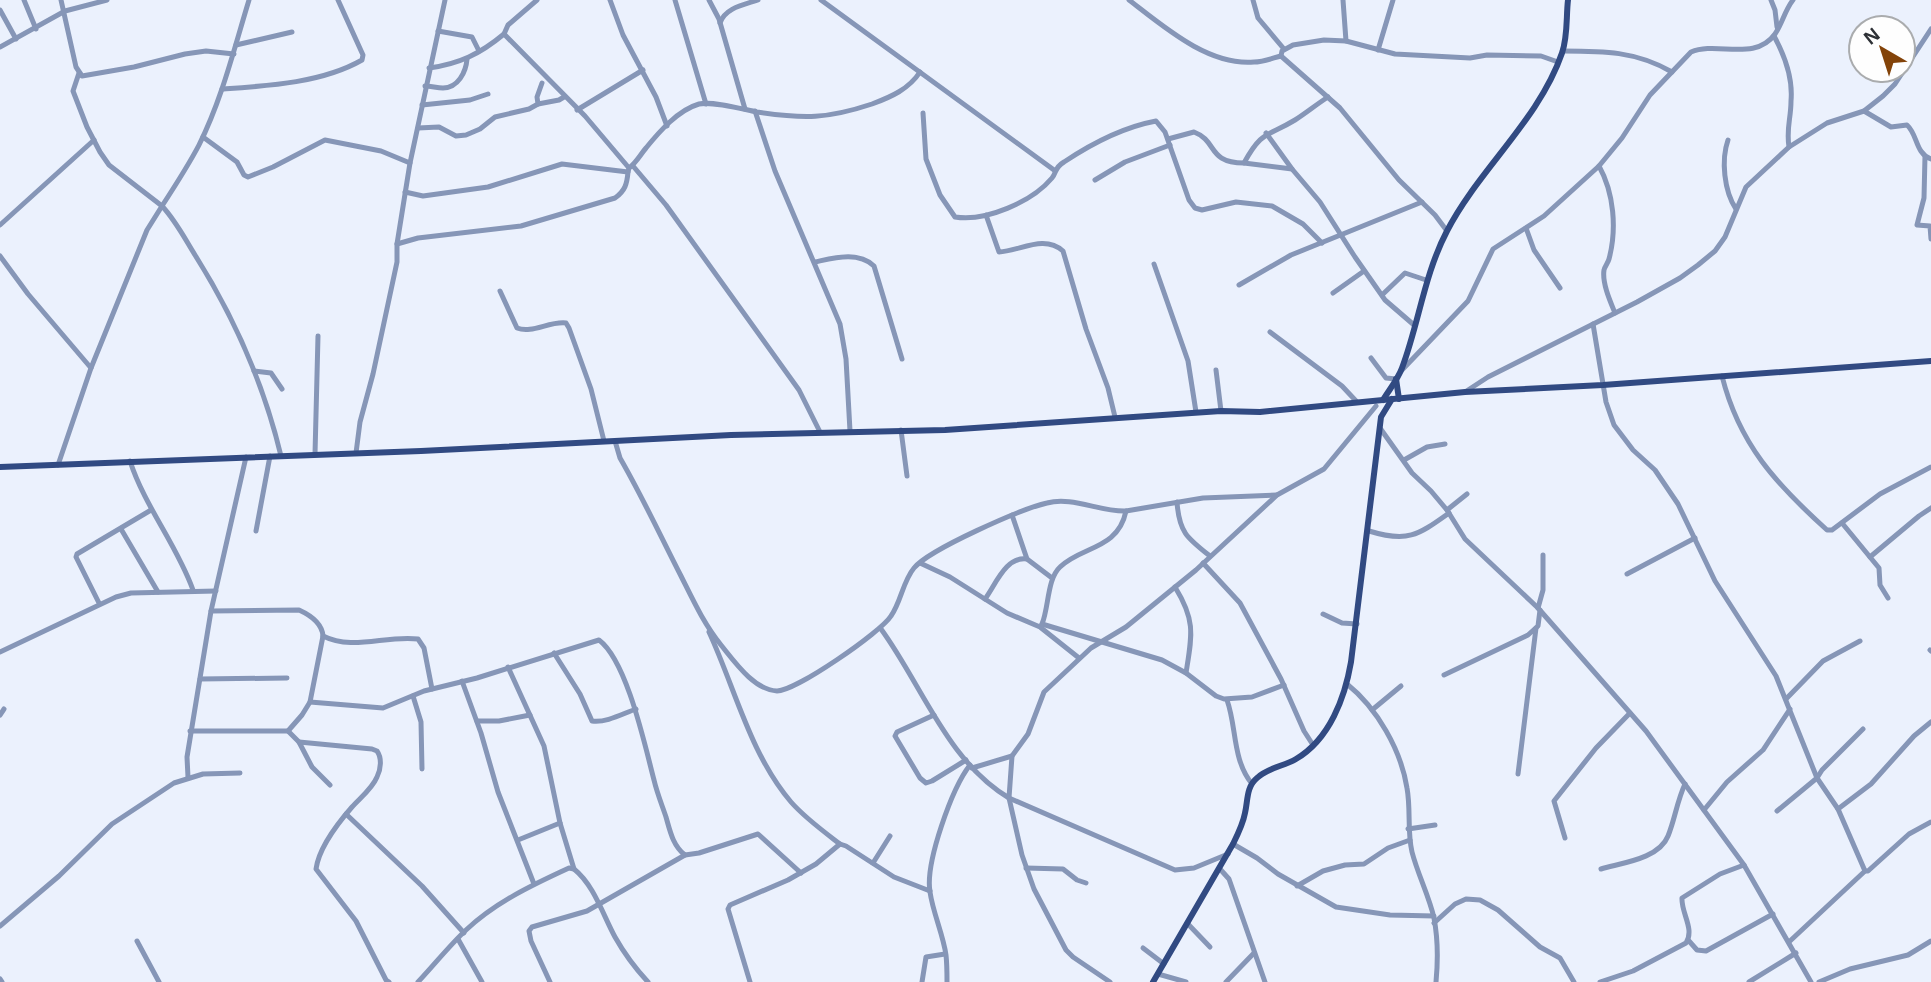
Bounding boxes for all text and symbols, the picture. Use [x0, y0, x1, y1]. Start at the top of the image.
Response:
north arrow [1847, 14, 1917, 84]
text: N [1860, 24, 1884, 49]

